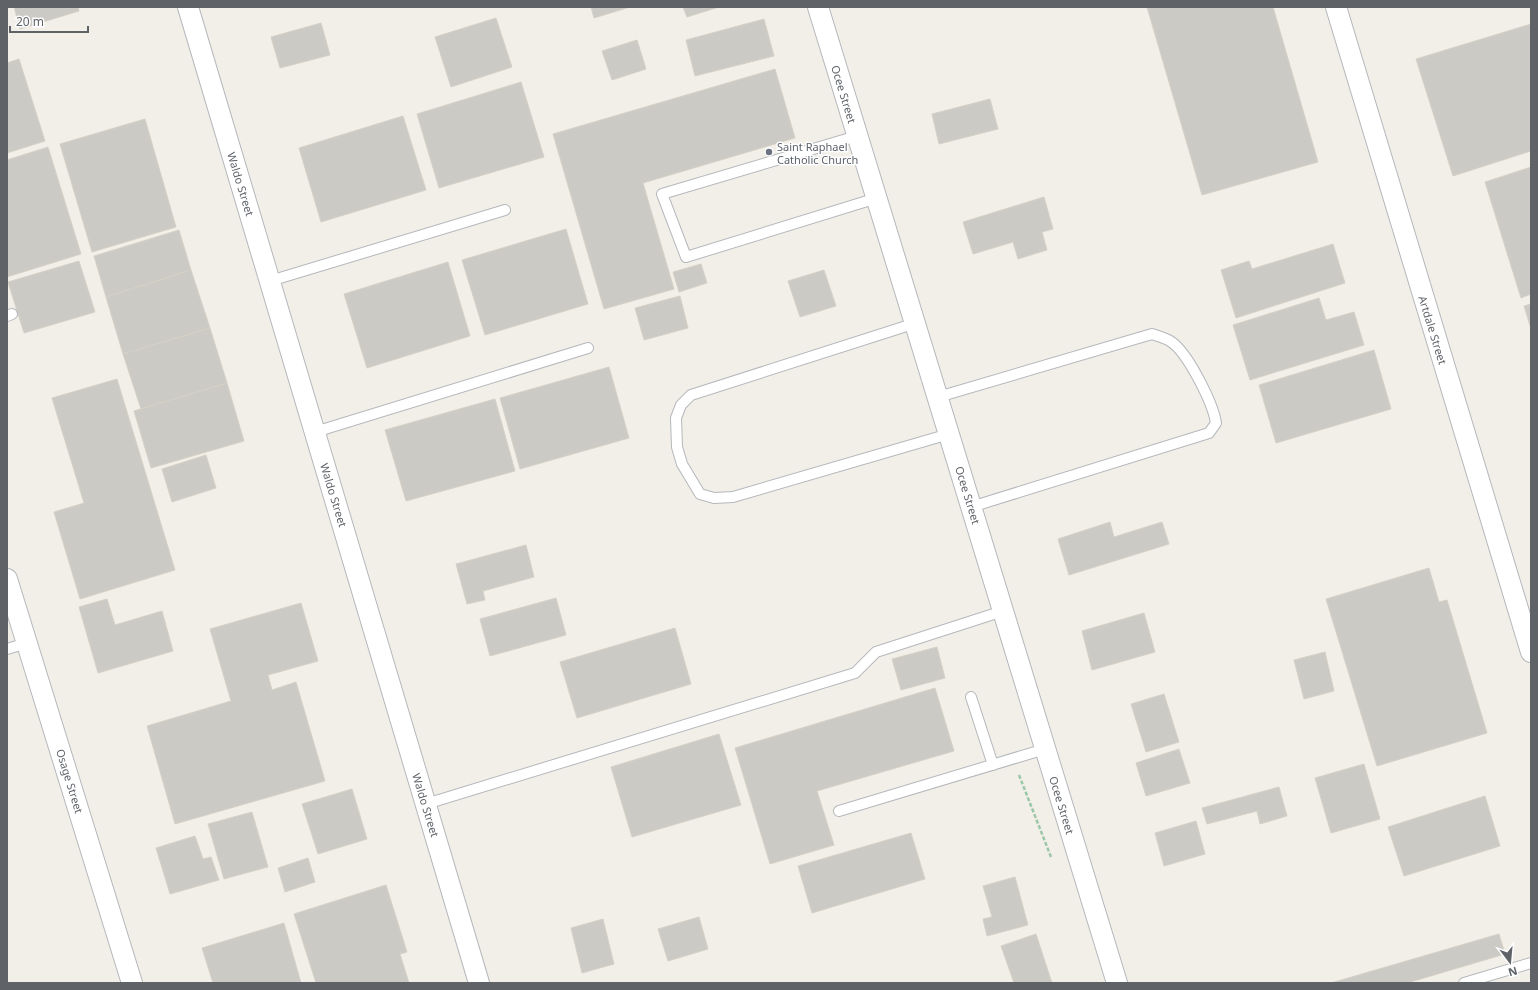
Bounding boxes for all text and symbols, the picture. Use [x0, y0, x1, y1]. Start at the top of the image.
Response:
scale bar [10, 8, 88, 34]
text: 20 m [16, 13, 44, 30]
street label: Ocee Street [828, 63, 860, 125]
place label: Saint Raphael Catholic Church [777, 139, 858, 167]
marker: Saint Raphael Catholic Church [764, 147, 774, 157]
street label: Waldo Street [224, 150, 258, 218]
street label: Artdale Street [1415, 294, 1451, 366]
street label: Waldo Street [317, 461, 351, 529]
street label: Ocee Street [952, 464, 984, 526]
street label: Osage Street [53, 747, 87, 815]
street label: Waldo Street [409, 771, 443, 839]
street label: Ocee Street [1046, 774, 1078, 836]
north arrow [1490, 942, 1530, 982]
text: N [1507, 964, 1519, 981]

